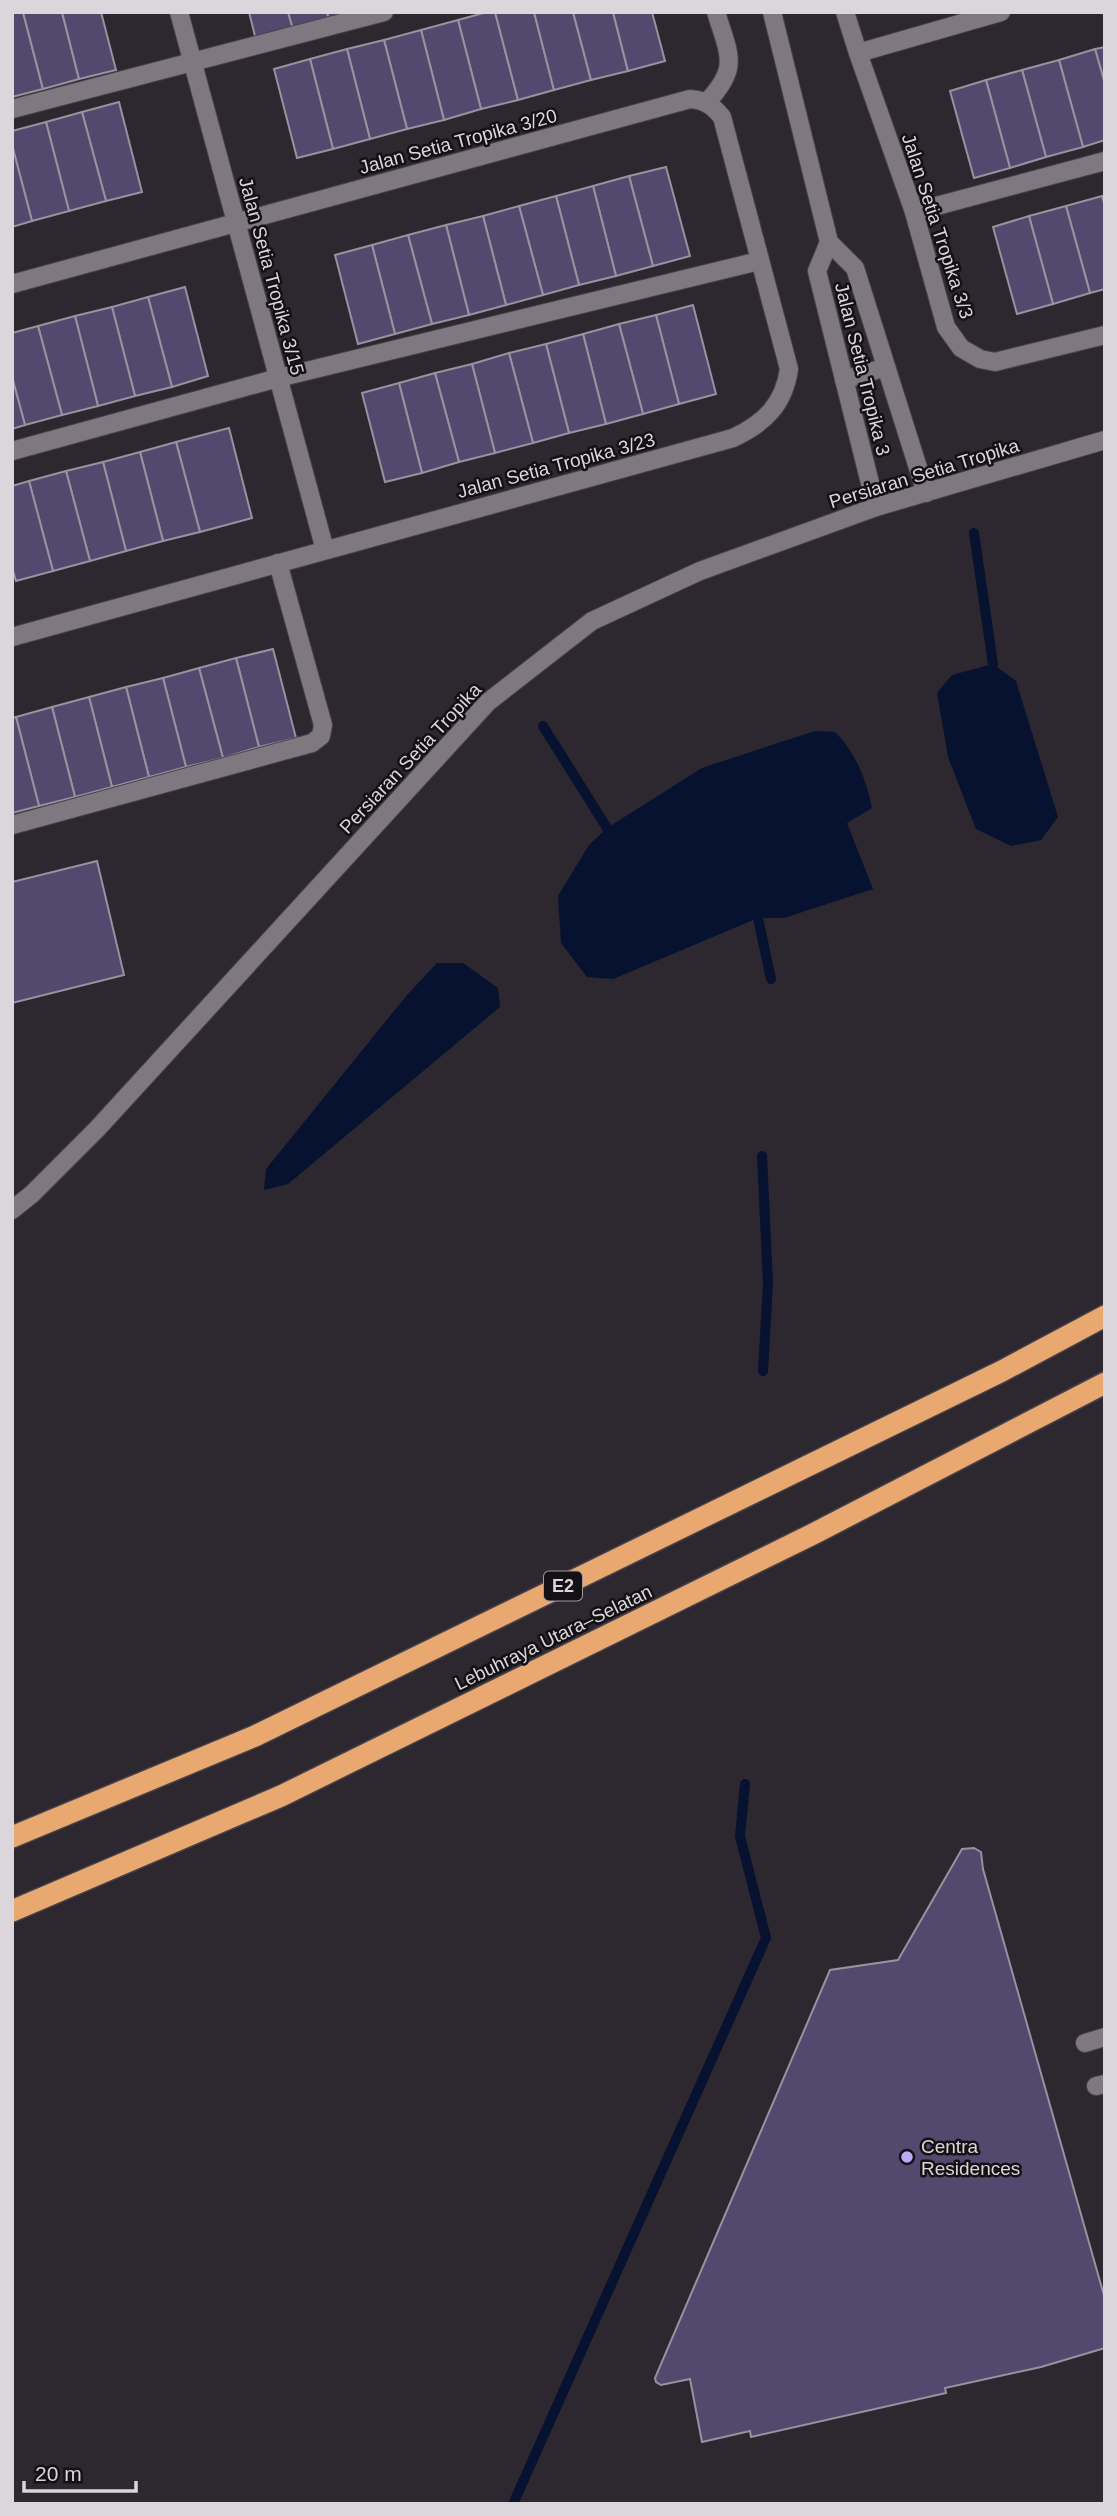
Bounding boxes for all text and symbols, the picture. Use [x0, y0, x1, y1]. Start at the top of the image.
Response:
street label: Jalan Setia Tropika 3/20 [357, 105, 559, 178]
street label: Jalan Setia Tropika 3/3 [898, 131, 977, 321]
street label: Jalan Setia Tropika 3/15 [235, 175, 308, 377]
street label: Jalan Setia Tropika 3 [831, 280, 894, 458]
street label: Jalan Setia Tropika 3/23 [455, 429, 657, 502]
street label: Persiaran Setia Tropika [827, 434, 1022, 512]
street label: Persiaran Setia Tropika [335, 679, 486, 838]
road number: E2 [544, 1572, 582, 1601]
street label: Lebuhraya Utara–Selatan [451, 1581, 655, 1694]
place label: Centra Residences [921, 2136, 1020, 2179]
marker: Centra Residences [899, 2149, 915, 2165]
scale bar [24, 2450, 136, 2494]
text: 20 m [35, 2462, 82, 2485]

